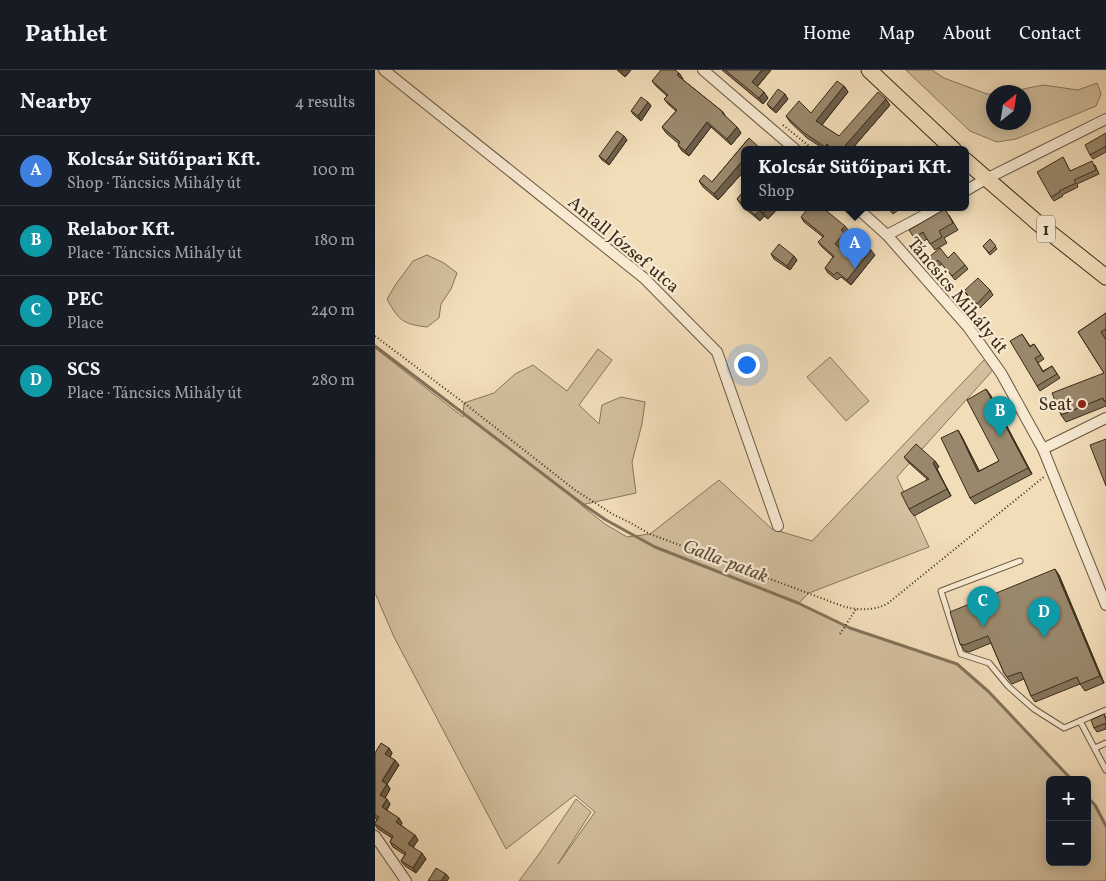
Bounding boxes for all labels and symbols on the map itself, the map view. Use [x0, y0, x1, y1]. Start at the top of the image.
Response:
north arrow [986, 85, 1031, 130]
street label: Antall József utca [562, 191, 684, 299]
road number: 1 [1037, 216, 1055, 242]
pin: A [839, 228, 871, 269]
street label: Táncsics Mihály út [901, 232, 1013, 360]
your location [734, 352, 760, 378]
place label: Seat [1039, 393, 1072, 418]
pin: B [984, 396, 1016, 437]
marker: Seat [1076, 398, 1088, 410]
water label: Galla-patak [679, 534, 772, 590]
pin: C [967, 586, 999, 627]
pin: D [1028, 597, 1060, 638]

